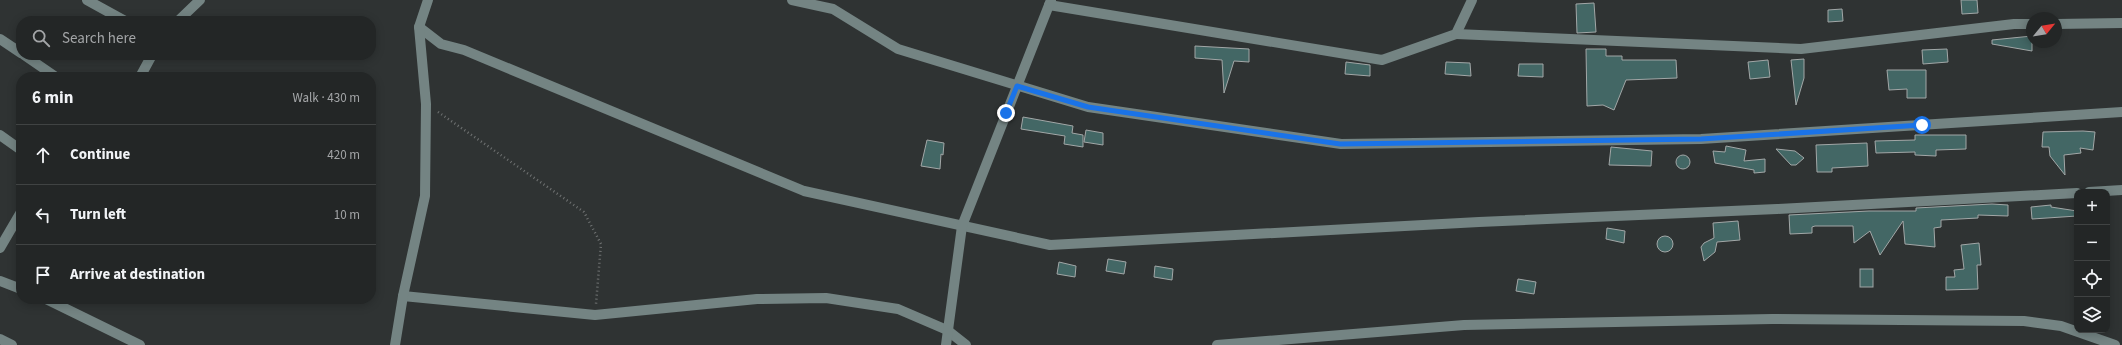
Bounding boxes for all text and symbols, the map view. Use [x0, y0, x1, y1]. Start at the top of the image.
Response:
north arrow [2026, 12, 2062, 48]
search box [16, 16, 376, 60]
icon: search [30, 27, 52, 49]
text: Search here [62, 28, 136, 49]
text: 6 min [32, 86, 73, 110]
text: Walk · 430 m [292, 89, 360, 107]
route end [997, 104, 1015, 122]
route start [1913, 116, 1931, 134]
icon: ahead [32, 144, 54, 166]
text: Continue [70, 144, 130, 165]
text: 420 m [327, 146, 360, 164]
map controls [2074, 189, 2110, 333]
button: + [2074, 189, 2110, 225]
icon: left [32, 204, 54, 226]
text: Turn left [70, 204, 126, 225]
text: 10 m [334, 206, 360, 224]
button: − [2074, 225, 2110, 261]
button: locate [2074, 261, 2110, 297]
icon: arrive [32, 264, 54, 286]
text: Arrive at destination [70, 264, 205, 285]
button: layers [2074, 297, 2110, 333]

